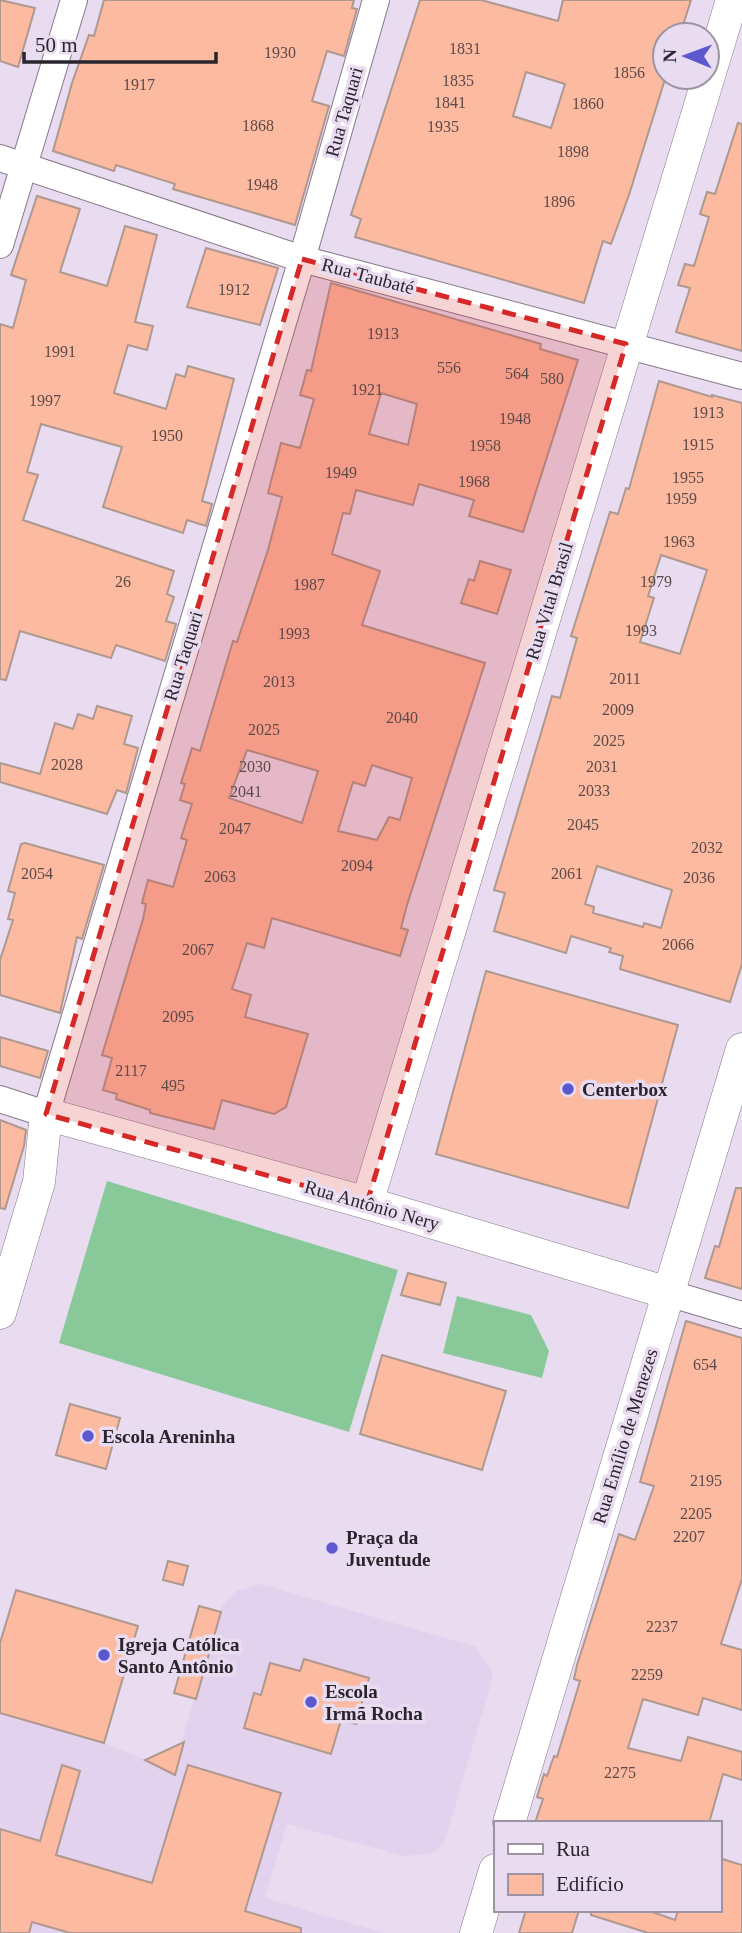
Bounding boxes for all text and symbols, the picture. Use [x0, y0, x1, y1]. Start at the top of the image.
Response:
scale bar [24, 21, 217, 65]
north arrow [651, 21, 721, 91]
text: 50 m [35, 33, 78, 57]
house number: 1831 [449, 40, 481, 57]
house number: 1930 [264, 44, 296, 61]
text: N [659, 48, 680, 63]
house number: 1856 [613, 64, 645, 81]
street label: Rua Taquari [321, 65, 367, 159]
house number: 1835 [442, 72, 474, 89]
house number: 1917 [123, 76, 155, 93]
house number: 1841 [434, 94, 466, 111]
house number: 1860 [572, 95, 604, 112]
house number: 1868 [242, 117, 274, 134]
house number: 1935 [427, 118, 459, 135]
house number: 1898 [557, 143, 589, 160]
house number: 1948 [246, 176, 278, 193]
house number: 1896 [543, 193, 575, 210]
street label: Rua Taubaté [319, 254, 417, 298]
house number: 1912 [218, 281, 250, 298]
house number: 1913 [367, 325, 399, 342]
house number: 1991 [44, 343, 76, 360]
house number: 556 [437, 359, 461, 376]
house number: 564 [505, 365, 529, 382]
house number: 580 [540, 370, 564, 387]
house number: 1921 [351, 381, 383, 398]
house number: 1997 [29, 392, 61, 409]
house number: 1913 [692, 404, 724, 421]
house number: 1948 [499, 410, 531, 427]
house number: 1950 [151, 427, 183, 444]
house number: 1915 [682, 436, 714, 453]
house number: 1958 [469, 437, 501, 454]
house number: 1949 [325, 464, 357, 481]
house number: 1955 [672, 469, 704, 486]
house number: 1968 [458, 473, 490, 490]
house number: 1959 [665, 490, 697, 507]
house number: 1963 [663, 533, 695, 550]
street label: Rua Vital Brasil [521, 540, 577, 662]
house number: 26 [115, 573, 131, 590]
house number: 1979 [640, 573, 672, 590]
house number: 1987 [293, 576, 325, 593]
street label: Rua Taquari [159, 609, 207, 703]
house number: 1993 [625, 622, 657, 639]
house number: 1993 [278, 625, 310, 642]
house number: 2011 [609, 670, 641, 687]
house number: 2013 [263, 673, 295, 690]
house number: 2009 [602, 701, 634, 718]
house number: 2040 [386, 709, 418, 726]
house number: 2025 [248, 721, 280, 738]
house number: 2025 [593, 732, 625, 749]
house number: 2028 [51, 756, 83, 773]
house number: 2030 [239, 758, 271, 775]
house number: 2031 [586, 758, 618, 775]
house number: 2033 [578, 782, 610, 799]
house number: 2041 [230, 783, 262, 800]
house number: 2045 [567, 816, 599, 833]
house number: 2047 [219, 820, 251, 837]
house number: 2032 [691, 839, 723, 856]
house number: 2094 [341, 857, 373, 874]
house number: 2054 [21, 865, 53, 882]
house number: 2061 [551, 865, 583, 882]
house number: 2063 [204, 868, 236, 885]
house number: 2036 [683, 869, 715, 886]
house number: 2066 [662, 936, 694, 953]
house number: 2067 [182, 941, 214, 958]
house number: 2095 [162, 1008, 194, 1025]
house number: 2117 [115, 1062, 147, 1079]
house number: 495 [161, 1077, 185, 1094]
place label: Centerbox [582, 1079, 668, 1100]
marker: Centerbox [560, 1081, 576, 1097]
street label: Rua Antônio Nery [302, 1176, 442, 1234]
street label: Rua Emílio de Menezes [588, 1346, 662, 1526]
house number: 654 [693, 1356, 717, 1373]
place label: Escola Areninha [102, 1426, 236, 1447]
marker: Escola Areninha [80, 1428, 96, 1444]
house number: 2195 [690, 1472, 722, 1489]
house number: 2205 [680, 1505, 712, 1522]
place label: Praça da Juventude [346, 1527, 430, 1570]
house number: 2207 [673, 1528, 705, 1545]
marker: Praça da Juventude [324, 1540, 340, 1556]
house number: 2237 [646, 1618, 678, 1635]
place label: Igreja Católica Santo Antônio [118, 1634, 240, 1677]
marker: Igreja Católica Santo Antônio [96, 1647, 112, 1663]
house number: 2259 [631, 1666, 663, 1683]
place label: Escola Irmã Rocha [325, 1681, 423, 1724]
marker: Escola Irmã Rocha [303, 1694, 319, 1710]
house number: 2275 [604, 1764, 636, 1781]
legend [494, 1821, 721, 1912]
text: Rua [556, 1837, 591, 1861]
text: Edifício [556, 1872, 624, 1896]

